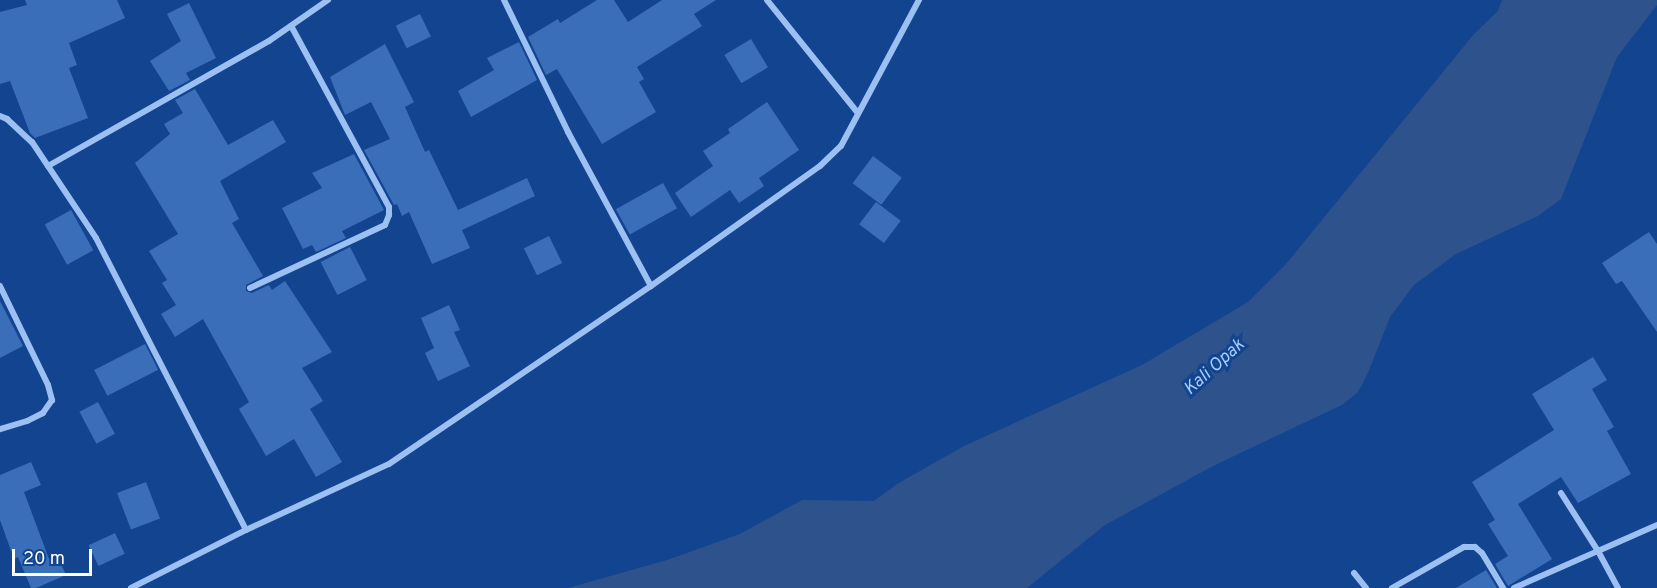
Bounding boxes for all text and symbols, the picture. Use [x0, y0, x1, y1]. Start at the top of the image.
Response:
water label: Kali Opak [1180, 335, 1250, 401]
scale bar [15, 537, 94, 575]
text: 20 m [23, 548, 65, 571]

